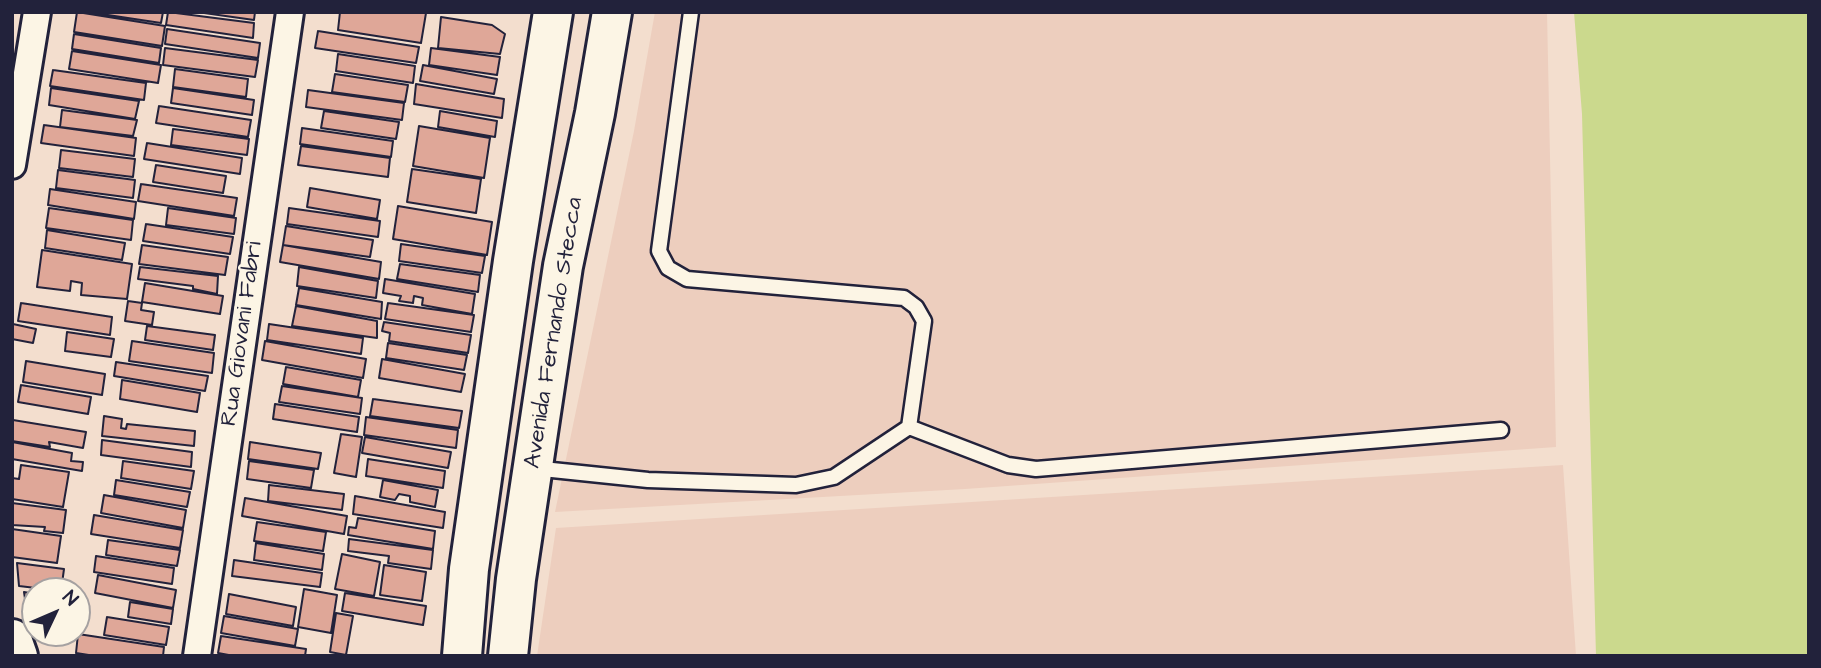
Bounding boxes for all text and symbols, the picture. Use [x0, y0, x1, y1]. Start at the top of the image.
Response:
street label: Avenida Fernando Stecca [520, 196, 590, 470]
street label: Rua Giovani Fabri [216, 240, 270, 428]
north arrow [21, 577, 91, 647]
text: N [56, 585, 84, 612]

